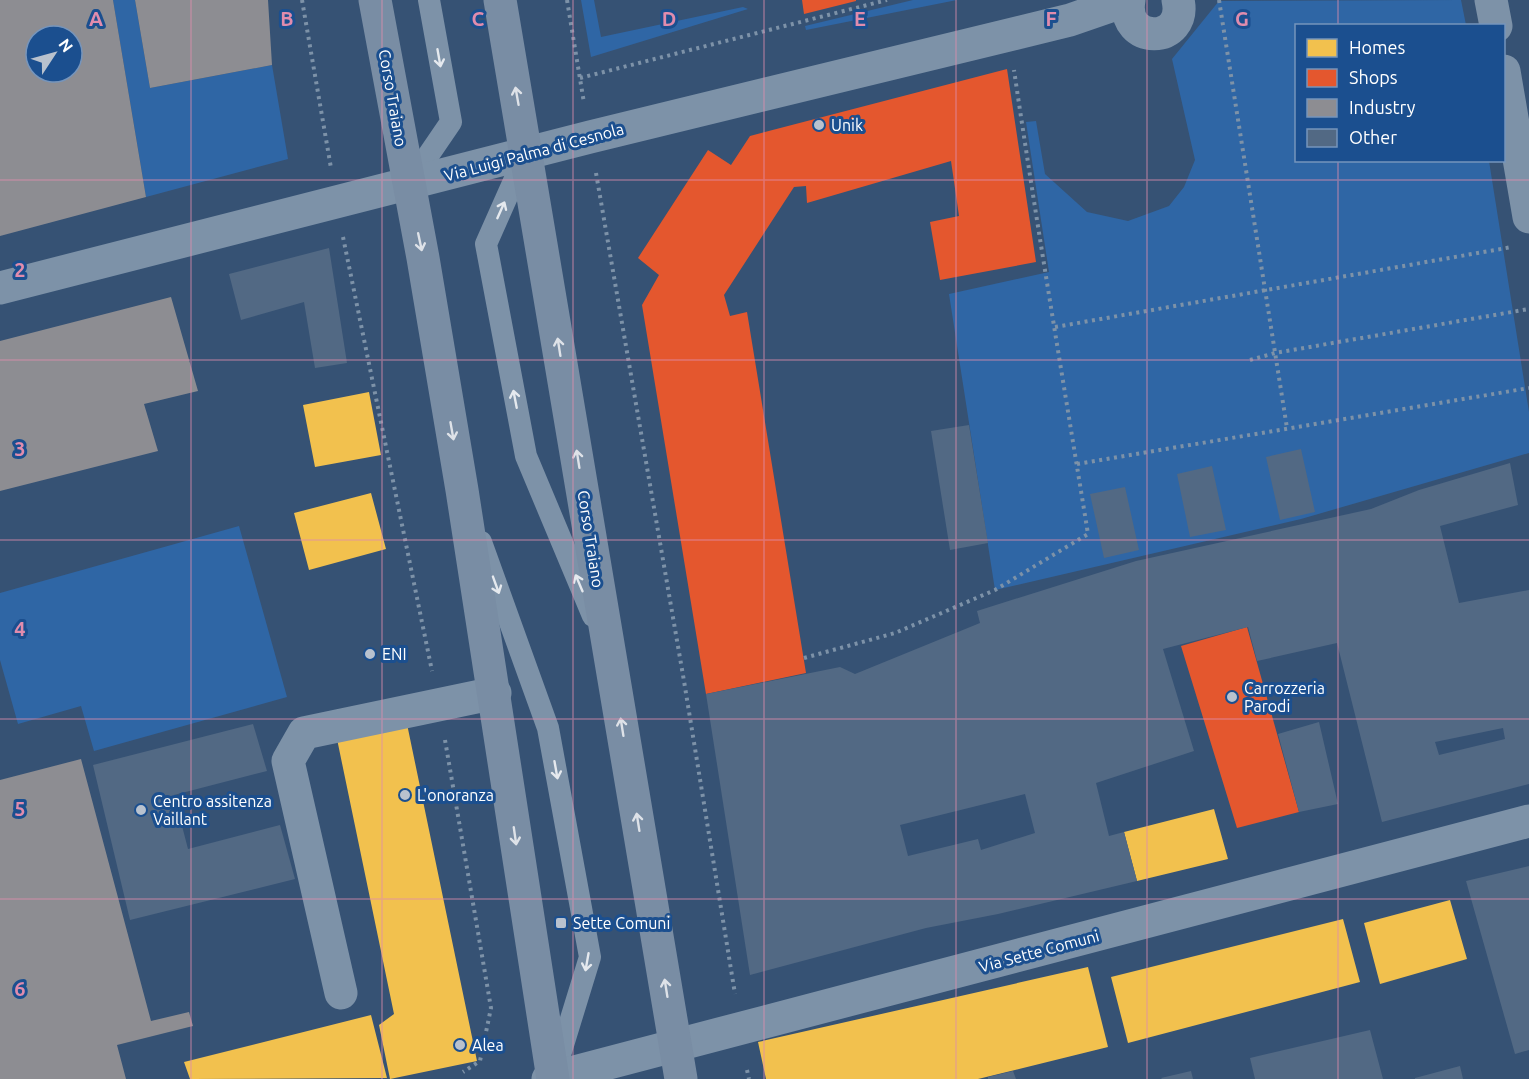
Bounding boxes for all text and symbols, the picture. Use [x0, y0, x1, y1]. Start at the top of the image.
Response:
text: A [89, 7, 103, 30]
text: B [280, 7, 294, 30]
text: C [472, 7, 485, 30]
text: D [662, 7, 676, 30]
text: E [854, 7, 866, 30]
text: F [1045, 7, 1057, 30]
text: G [1235, 7, 1249, 30]
north arrow [24, 24, 84, 84]
legend [1295, 24, 1505, 162]
text: N [55, 35, 77, 55]
text: Homes [1349, 37, 1406, 57]
one-way arrow [434, 47, 445, 67]
street label: Corso Traiano [376, 48, 410, 148]
text: Shops [1349, 67, 1398, 87]
one-way arrow [511, 87, 522, 107]
text: Industry [1349, 97, 1416, 117]
place label: Unik [831, 116, 863, 134]
marker: Unik [812, 118, 826, 132]
street label: Via Luigi Palma di Cesnola [442, 119, 626, 185]
text: Other [1349, 127, 1397, 147]
one-way arrow [496, 202, 507, 220]
one-way arrow [415, 232, 426, 252]
text: 2 [14, 258, 26, 281]
one-way arrow [553, 338, 564, 357]
one-way arrow [509, 390, 520, 410]
one-way arrow [447, 421, 458, 441]
text: 3 [14, 437, 26, 460]
one-way arrow [572, 450, 583, 470]
street label: Corso Traiano [574, 489, 608, 589]
one-way arrow [573, 574, 584, 592]
one-way arrow [492, 575, 503, 594]
text: 4 [14, 617, 26, 640]
place label: ENI [382, 645, 407, 663]
marker: ENI [363, 647, 377, 661]
place label: Carrozzeria Parodi [1244, 679, 1325, 715]
marker: Carrozzeria Parodi [1225, 690, 1239, 704]
one-way arrow [617, 717, 628, 737]
one-way arrow [551, 760, 562, 779]
place label: L'onoranza [417, 786, 494, 804]
marker: L'onoranza [398, 788, 412, 802]
place label: Centro assitenza Vaillant [153, 792, 272, 828]
text: 5 [14, 797, 26, 820]
marker: Centro assitenza Vaillant [134, 803, 148, 817]
one-way arrow [632, 813, 643, 833]
one-way arrow [510, 826, 521, 846]
place label: Sette Comuni [573, 914, 670, 932]
marker: Sette Comuni [554, 916, 568, 930]
street label: Via Sette Comuni [977, 926, 1101, 976]
one-way arrow [581, 952, 592, 971]
text: 6 [14, 977, 26, 1000]
one-way arrow [660, 979, 671, 998]
place label: Alea [472, 1036, 504, 1054]
marker: Alea [453, 1038, 467, 1052]

